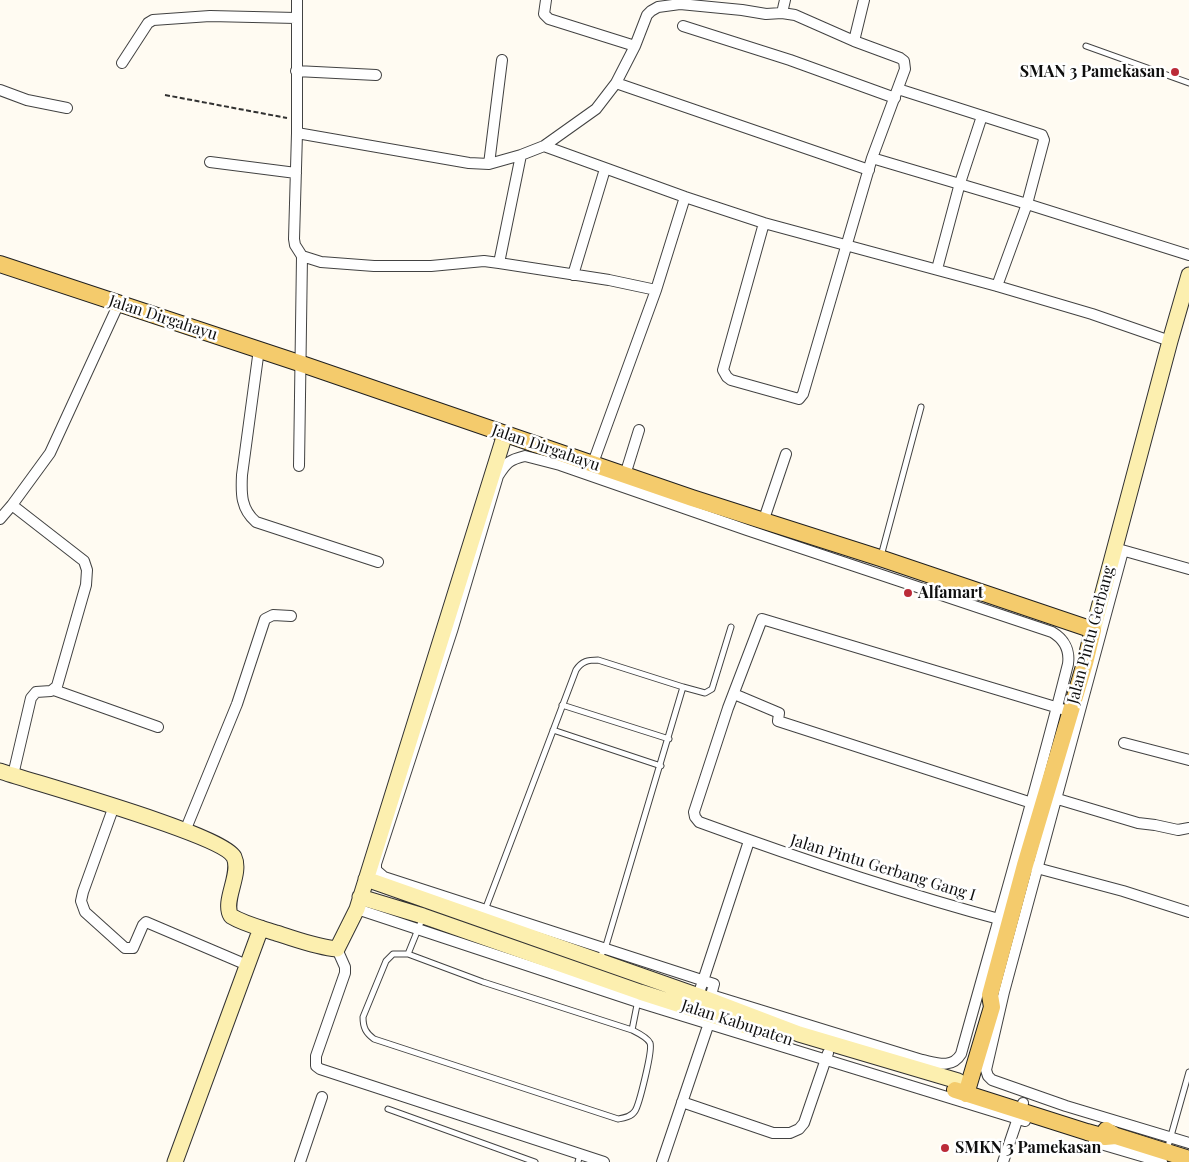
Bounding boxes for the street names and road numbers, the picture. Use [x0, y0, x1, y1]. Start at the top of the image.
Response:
street label: Jalan Dirgahayu [106, 291, 220, 345]
street label: Jalan Dirgahayu [489, 420, 603, 476]
street label: Jalan Pintu Gerbang [1063, 564, 1119, 706]
street label: Jalan Pintu Gerbang Gang I [788, 831, 978, 905]
street label: Jalan Kabupaten [679, 996, 795, 1050]

